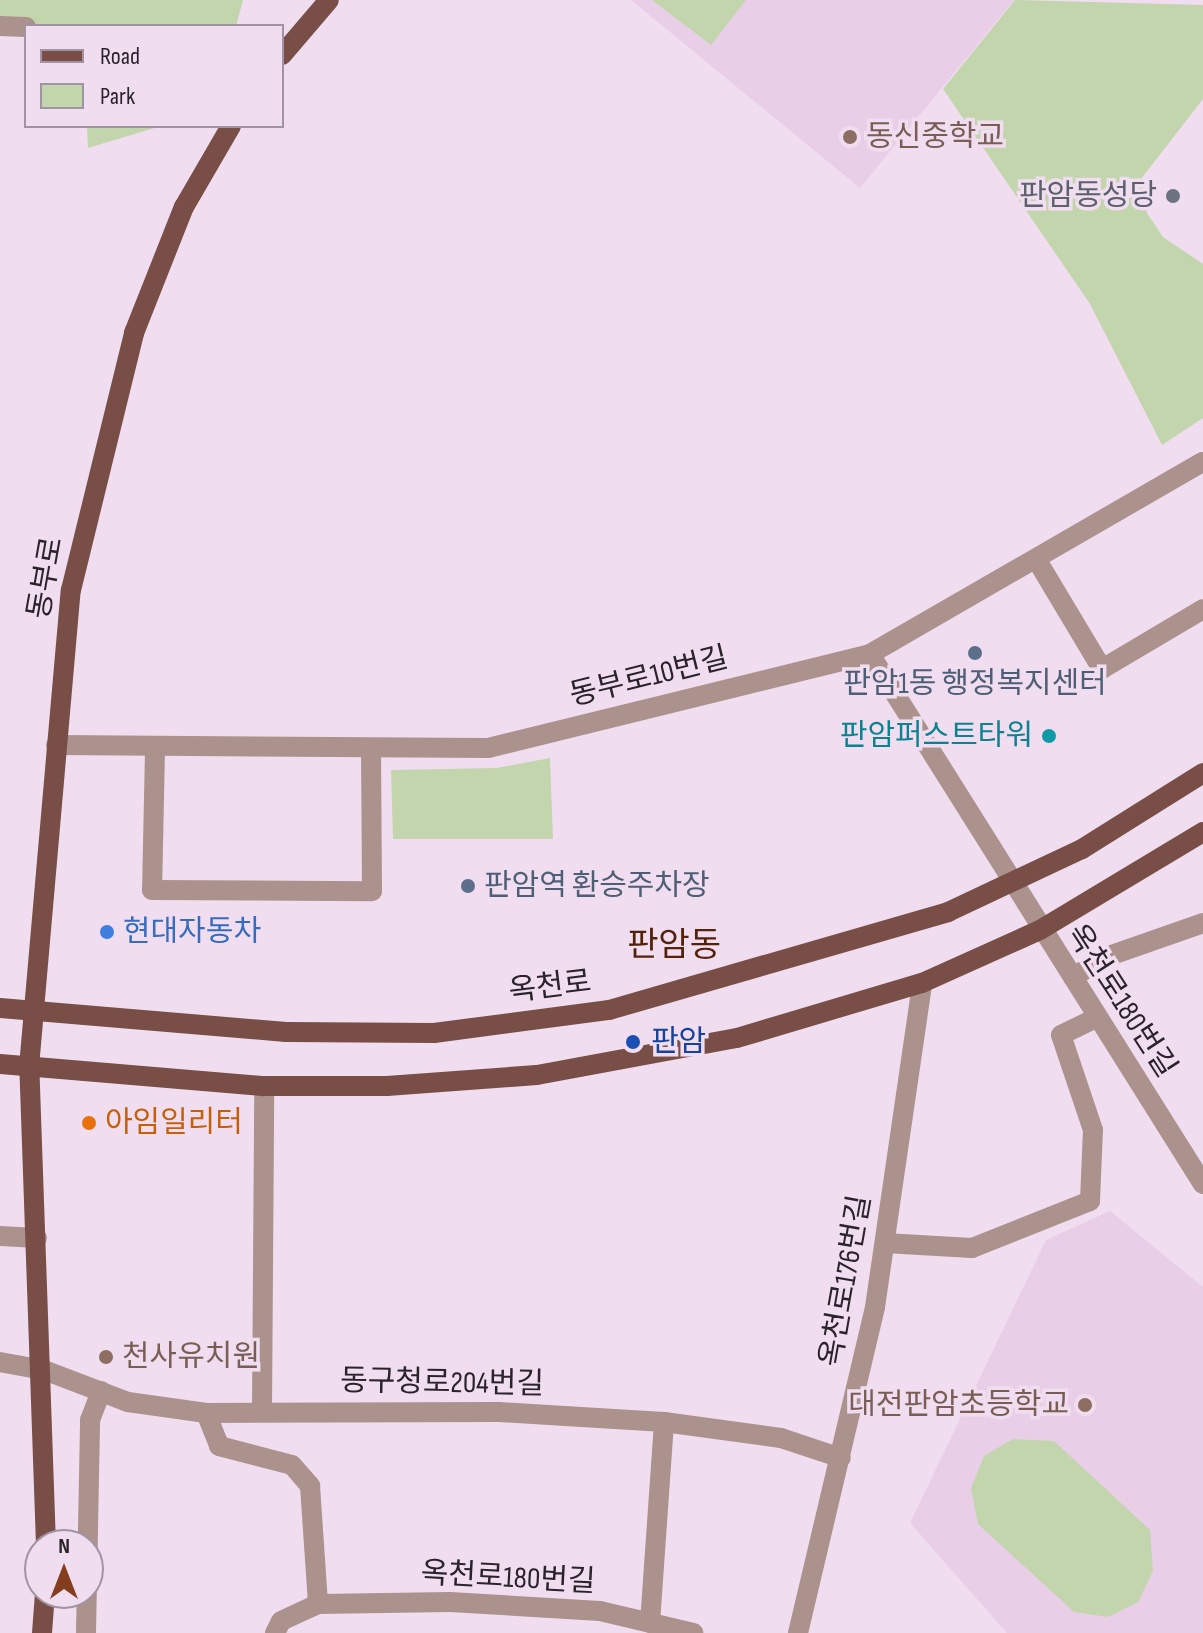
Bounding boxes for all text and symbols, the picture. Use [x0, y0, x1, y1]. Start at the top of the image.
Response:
legend [24, 24, 284, 128]
text: Road [100, 42, 140, 71]
text: Park [100, 82, 135, 111]
place label: 동신중학교 [866, 119, 1004, 155]
marker: 동신중학교 [841, 128, 859, 146]
place label: 판암동성당 [1019, 178, 1157, 214]
marker: 판암동성당 [1164, 187, 1182, 205]
street label: 동부로 [21, 534, 71, 622]
street label: 동부로10번길 [566, 640, 732, 714]
marker: 판암1동 행정복지센터 [966, 644, 984, 662]
place label: 판암1동 행정복지센터 [843, 666, 1107, 702]
place label: 판암퍼스트타워 [840, 718, 1033, 754]
marker: 판암퍼스트타워 [1040, 727, 1058, 745]
place label: 판암역 환승주차장 [484, 868, 710, 904]
marker: 판암역 환승주차장 [459, 877, 477, 895]
place label: 현대자동차 [123, 914, 261, 950]
street label: 옥천로180번길 [1058, 918, 1184, 1084]
marker: 현대자동차 [98, 923, 116, 941]
district label: 판암동 [627, 926, 721, 966]
street label: 옥천로 [507, 964, 593, 1010]
place label: 판암 [651, 1024, 706, 1060]
marker: 판암 [622, 1031, 644, 1053]
place label: 아임일리터 [105, 1105, 243, 1141]
marker: 아임일리터 [80, 1114, 98, 1132]
street label: 옥천로176번길 [813, 1192, 879, 1370]
place label: 천사유치원 [122, 1339, 260, 1375]
marker: 천사유치원 [97, 1348, 115, 1366]
street label: 동구청로204번길 [340, 1363, 544, 1403]
place label: 대전판암초등학교 [848, 1387, 1069, 1423]
marker: 대전판암초등학교 [1076, 1396, 1094, 1414]
north arrow [24, 1529, 104, 1609]
text: N [58, 1533, 70, 1560]
street label: 옥천로180번길 [420, 1555, 596, 1601]

